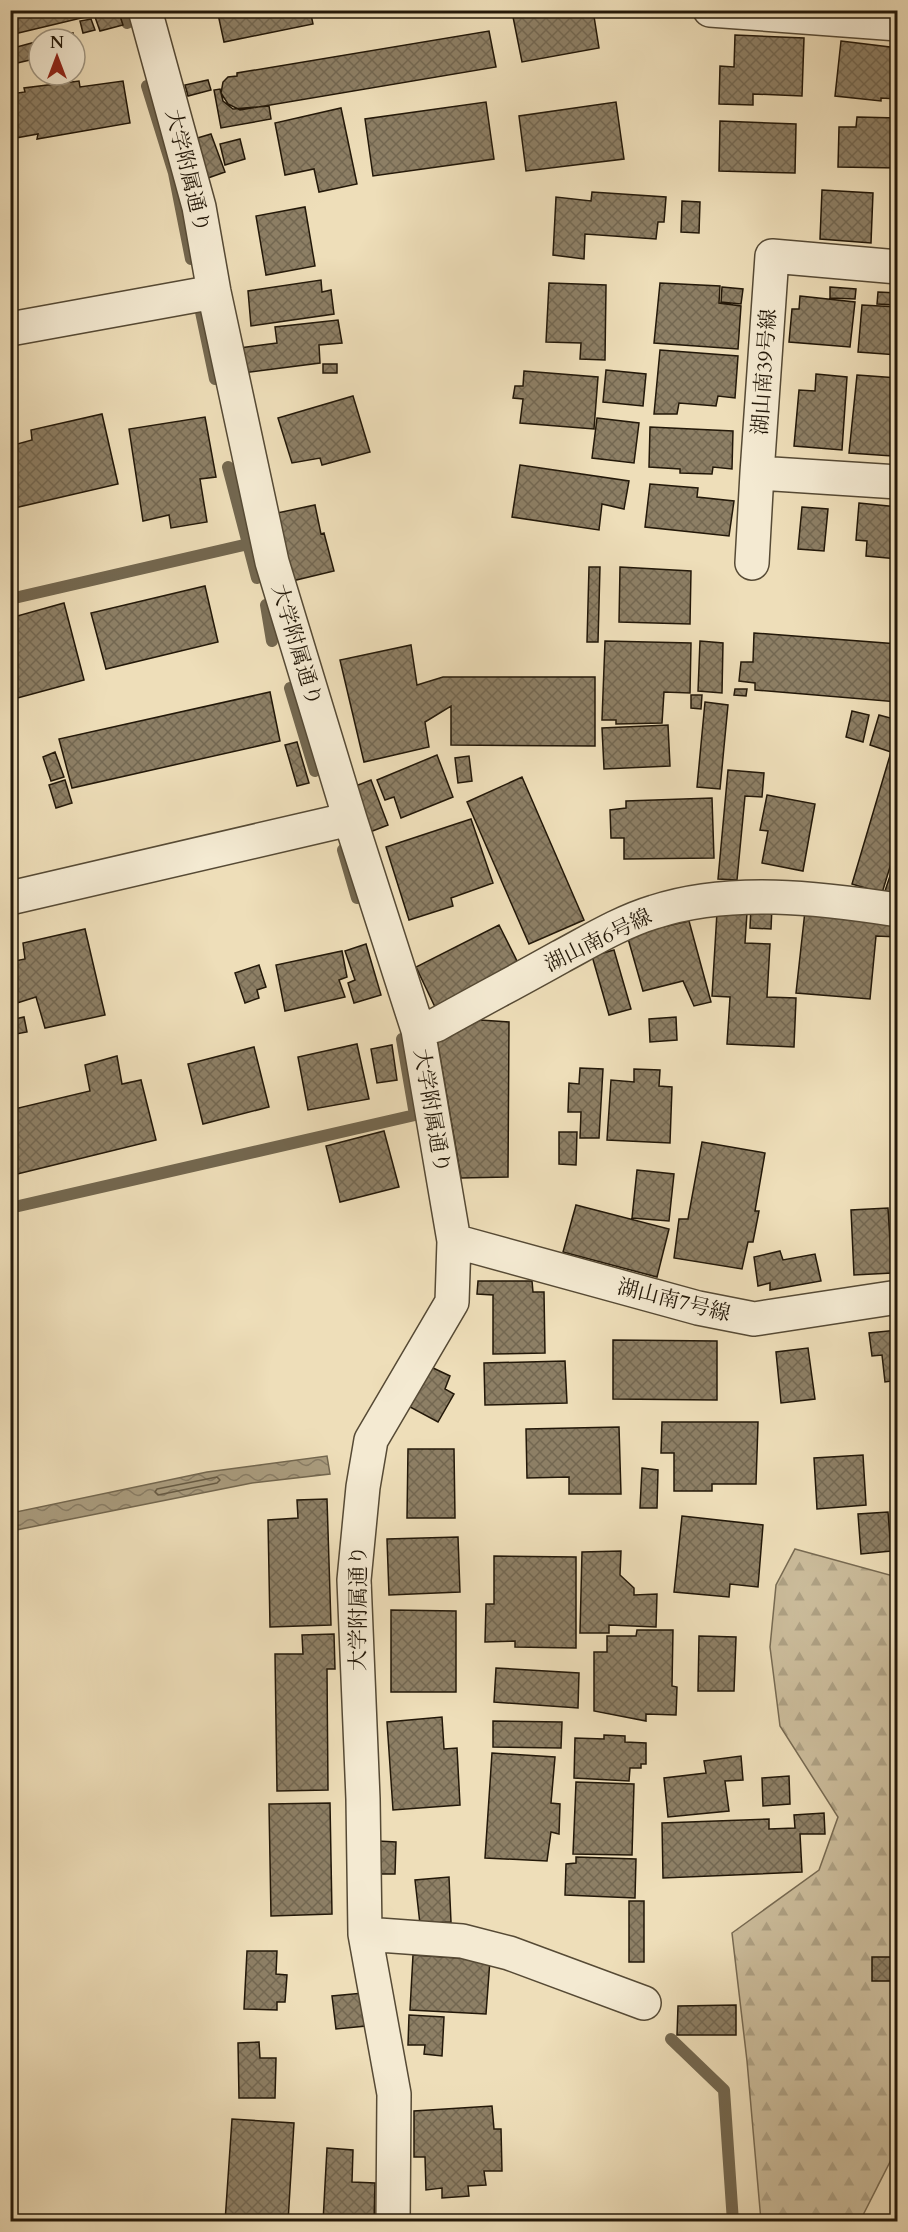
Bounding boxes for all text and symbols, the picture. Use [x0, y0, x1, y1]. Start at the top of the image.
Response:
north arrow [27, 27, 87, 87]
text: N [50, 32, 64, 54]
street label: 大学附属通り [158, 106, 217, 236]
street label: 湖山南39号線 [746, 308, 783, 436]
street label: 大学附属通り [264, 581, 329, 710]
street label: 湖山南6号線 [540, 902, 657, 979]
street label: 大学附属通り [406, 1047, 457, 1176]
street label: 湖山南7号線 [614, 1272, 734, 1329]
street label: 大学附属通り [344, 1545, 373, 1671]

